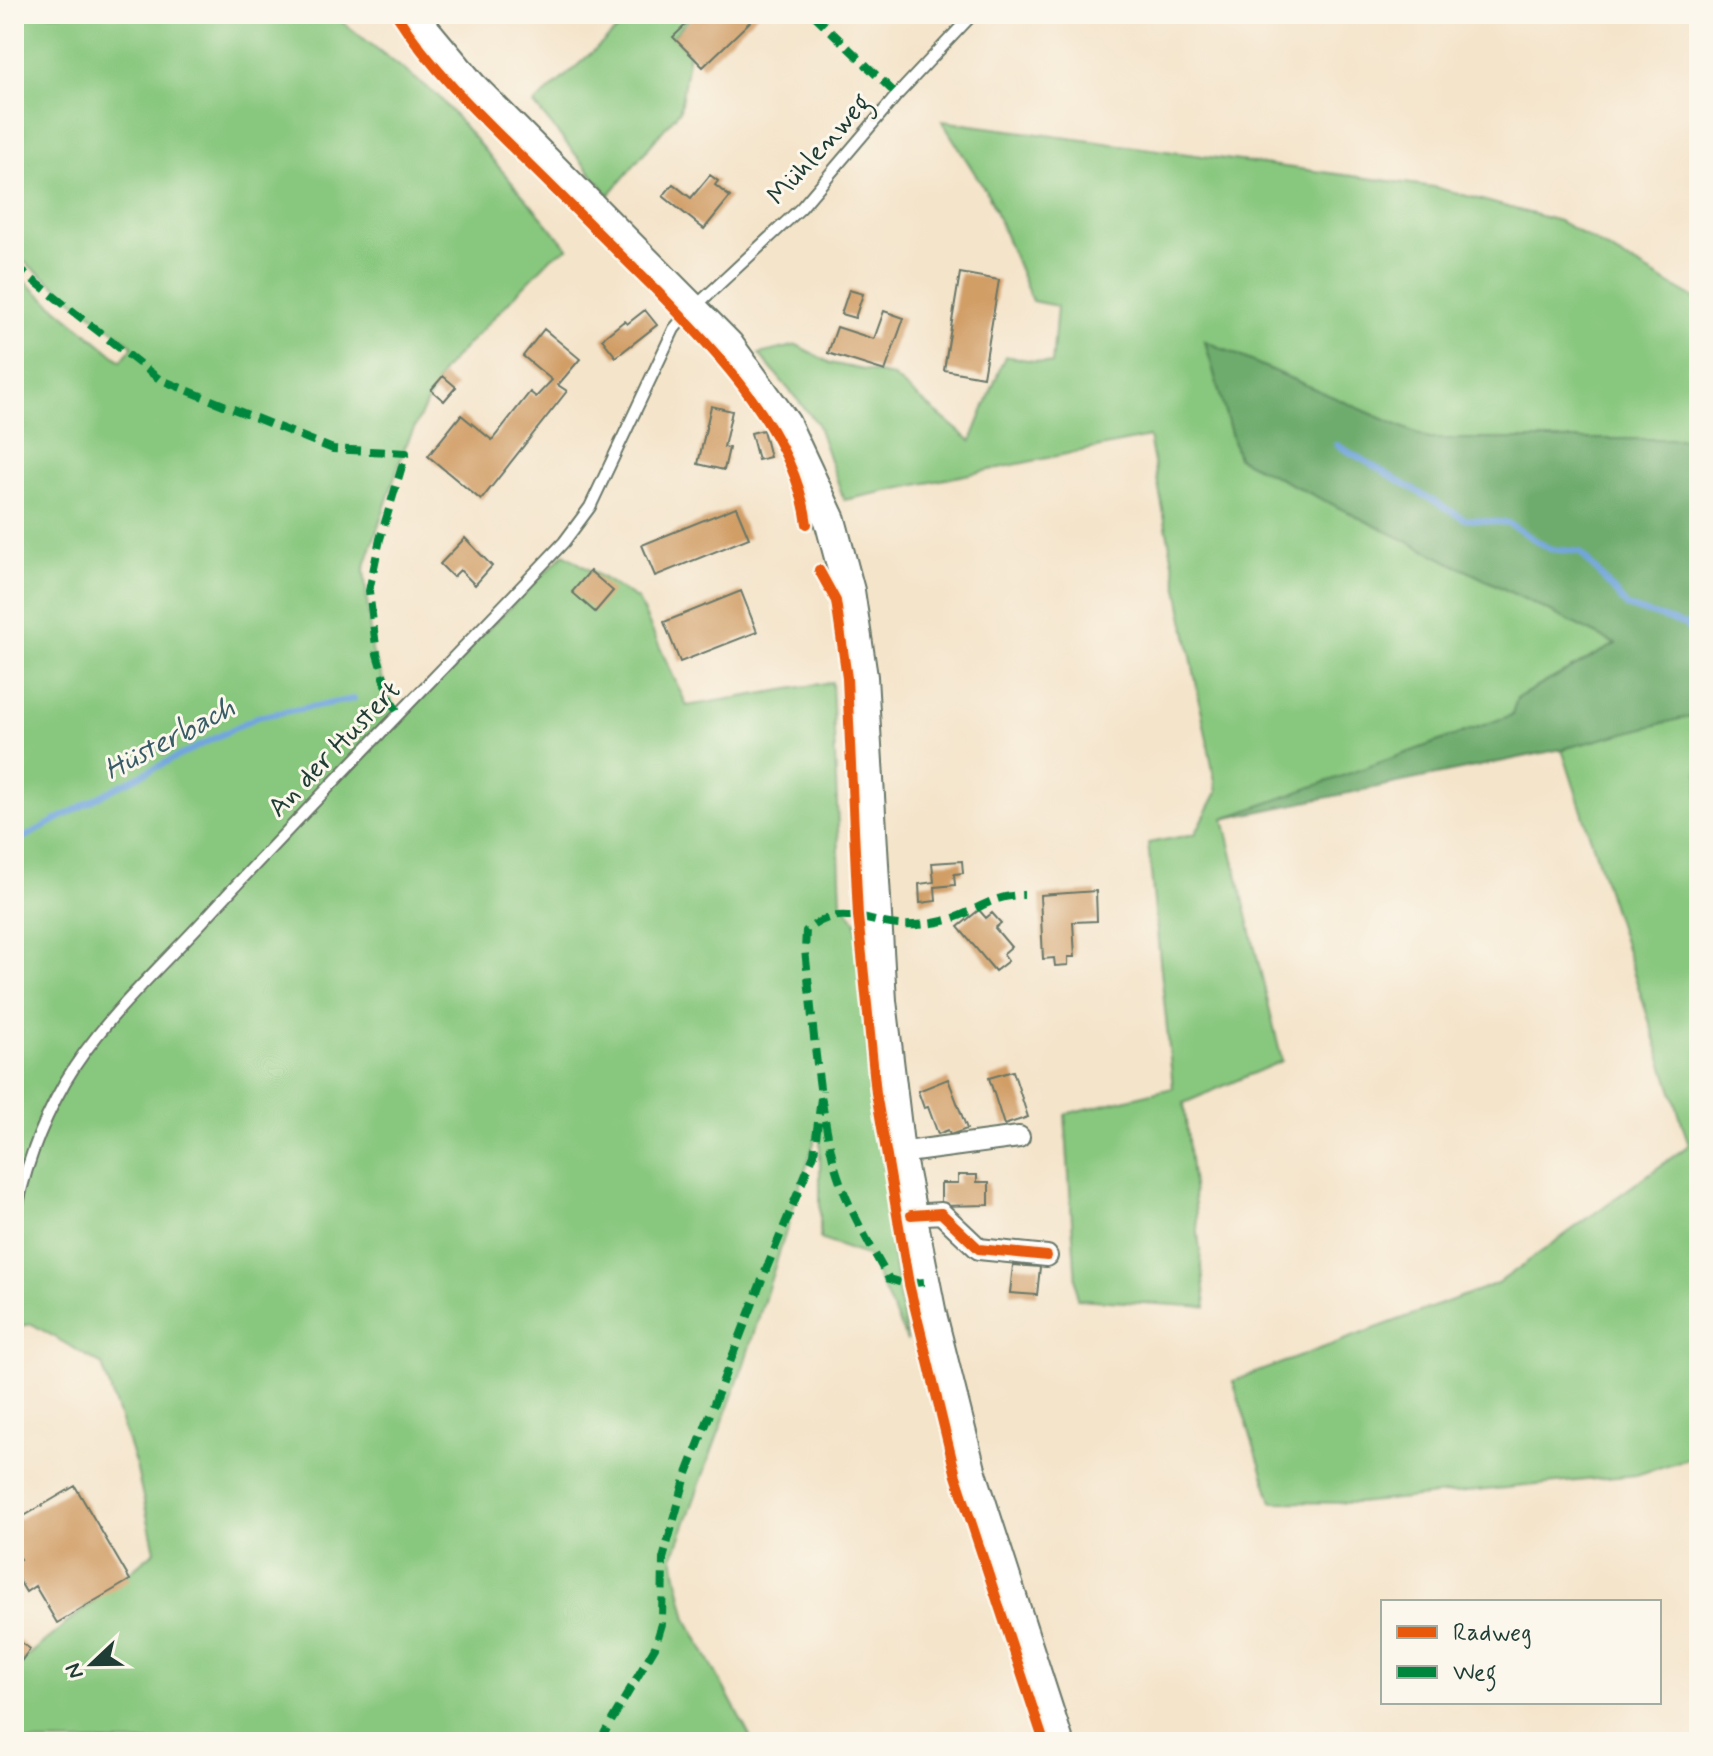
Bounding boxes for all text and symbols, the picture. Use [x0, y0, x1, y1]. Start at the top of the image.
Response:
street label: Mühlenweg [759, 86, 882, 216]
street label: An der Hustert [260, 673, 410, 826]
water label: Hüsterbach [97, 689, 242, 790]
legend [1381, 1600, 1661, 1704]
text: Radweg [1453, 1618, 1532, 1649]
north arrow [52, 1624, 132, 1704]
text: Weg [1453, 1658, 1497, 1692]
text: N [60, 1659, 91, 1683]

